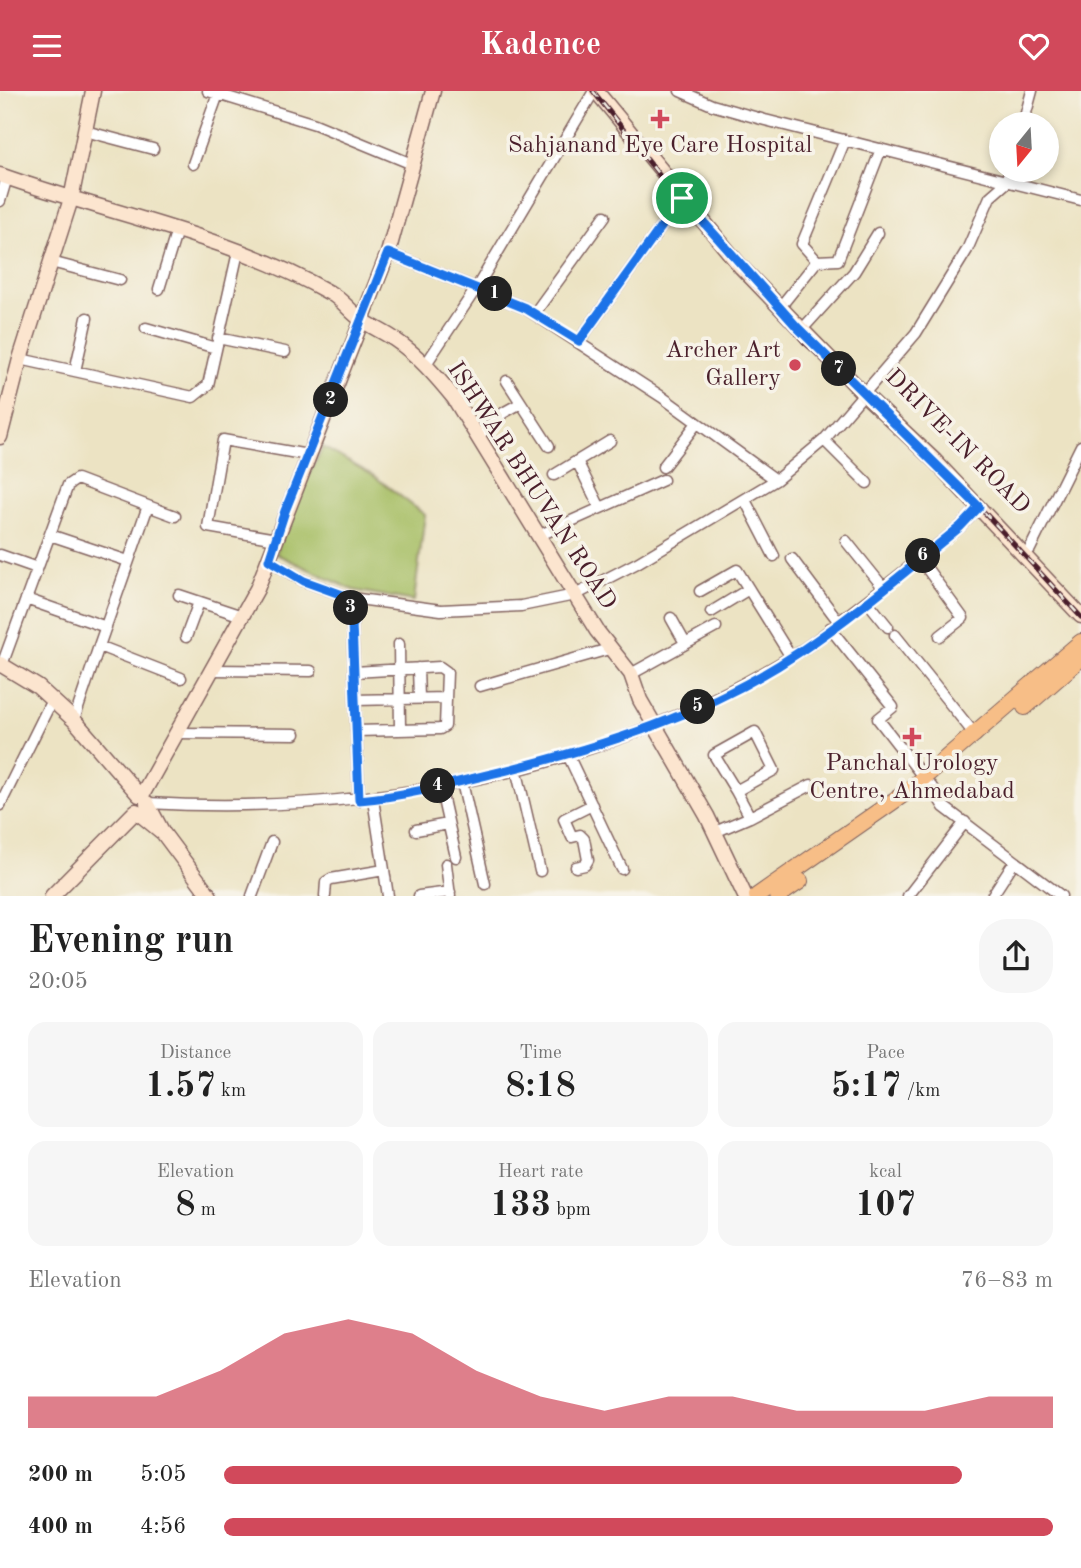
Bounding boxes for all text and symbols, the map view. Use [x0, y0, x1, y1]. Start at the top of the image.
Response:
icon: menu [28, 27, 66, 65]
icon: heart [1015, 27, 1053, 65]
text: Kadence [480, 30, 601, 62]
marker: Sahjanand Eye Care Hospital [650, 109, 670, 129]
north arrow [989, 112, 1059, 182]
map controls [989, 112, 1059, 182]
place label: Sahjanand Eye Care Hospital [508, 134, 812, 158]
pin [652, 168, 712, 228]
icon: arrive [663, 179, 701, 217]
pin: 1 [477, 277, 512, 311]
text: 1 [489, 284, 500, 303]
place label: Archer Art Gallery [665, 339, 781, 391]
pin: 7 [822, 351, 856, 387]
marker: Archer Art Gallery [787, 357, 803, 373]
street label: ISHWAR BHUVAN ROAD [442, 358, 620, 614]
text: 7 [833, 359, 844, 378]
street label: DRIVE-IN ROAD [880, 365, 1034, 519]
pin: 2 [314, 383, 348, 417]
text: 2 [325, 390, 336, 409]
pin: 6 [906, 539, 940, 573]
text: 6 [917, 546, 928, 565]
pin: 3 [334, 591, 368, 625]
text: 3 [345, 598, 356, 617]
pin: 5 [680, 689, 716, 725]
text: 5 [692, 697, 703, 716]
marker: Panchal Urology Centre, Ahmedabad [902, 727, 922, 747]
place label: Panchal Urology Centre, Ahmedabad [809, 752, 1015, 804]
pin: 4 [420, 769, 456, 803]
text: 4 [432, 776, 443, 795]
button: share [979, 919, 1053, 993]
text: Evening run [28, 923, 234, 961]
text: 20:05 [28, 970, 88, 993]
text: Distance [160, 1044, 231, 1063]
text: Time [519, 1044, 562, 1063]
text: Pace [866, 1044, 905, 1063]
text: 1.57 [145, 1069, 216, 1104]
text: 8:18 [505, 1069, 576, 1104]
text: 5:17 [831, 1069, 901, 1104]
text: km [216, 1082, 246, 1101]
text: /km [901, 1082, 940, 1101]
text: Elevation [157, 1163, 234, 1182]
text: Heart rate [498, 1163, 583, 1182]
text: kcal [869, 1163, 902, 1182]
text: 8 [175, 1188, 195, 1223]
text: 133 [490, 1188, 551, 1223]
text: 107 [855, 1188, 916, 1223]
text: m [195, 1201, 216, 1220]
text: bpm [551, 1201, 591, 1220]
text: Elevation [28, 1269, 122, 1292]
text: 76–83 m [961, 1269, 1053, 1292]
text: 200 m [28, 1463, 93, 1486]
text: 5:05 [140, 1463, 186, 1486]
text: 400 m [28, 1515, 93, 1538]
text: 4:56 [140, 1515, 186, 1538]

